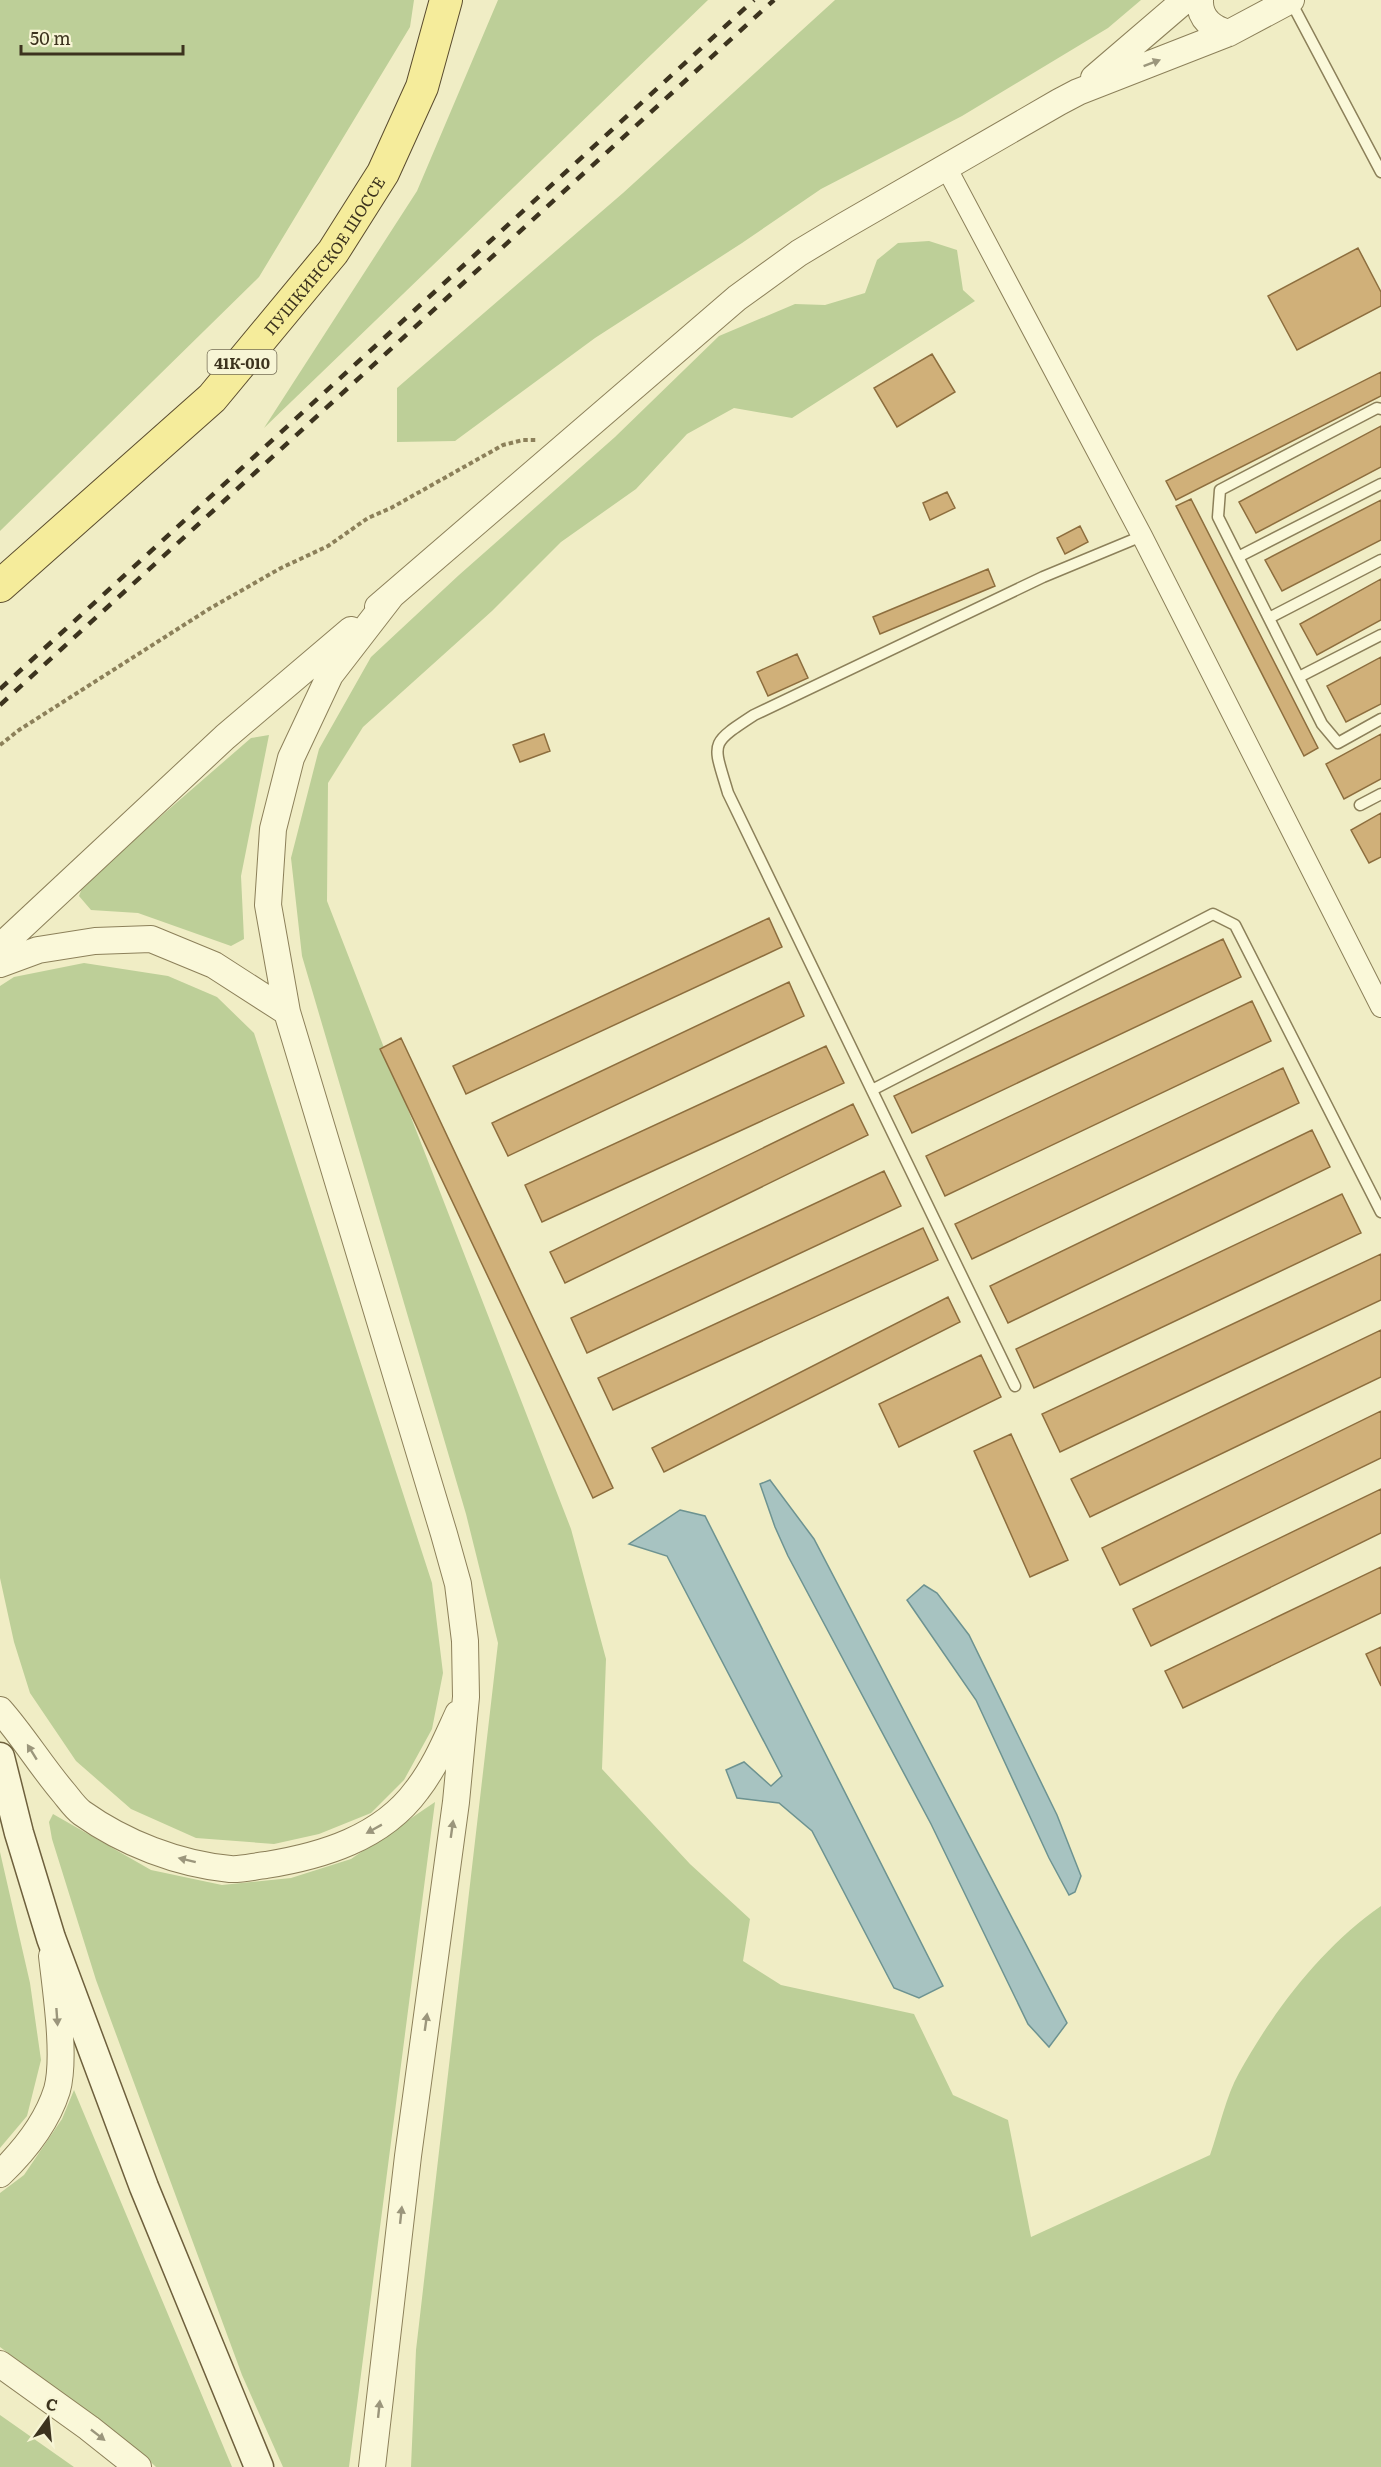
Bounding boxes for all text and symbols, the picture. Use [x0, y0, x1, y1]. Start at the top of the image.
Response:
scale bar [21, 18, 183, 56]
text: 50 m [30, 24, 71, 51]
one-way arrow [1143, 58, 1161, 67]
street label: ПУШКИНСКОЕ ШОССЕ [257, 171, 390, 340]
road number: 41К-010 [208, 350, 276, 374]
one-way arrow [27, 1744, 38, 1760]
one-way arrow [448, 1819, 457, 1838]
one-way arrow [365, 1824, 382, 1834]
one-way arrow [177, 1855, 196, 1864]
one-way arrow [53, 2008, 62, 2027]
one-way arrow [421, 2012, 431, 2031]
one-way arrow [396, 2206, 406, 2225]
north arrow [18, 2389, 78, 2449]
text: С [44, 2390, 61, 2417]
one-way arrow [374, 2399, 384, 2418]
one-way arrow [91, 2429, 106, 2441]

